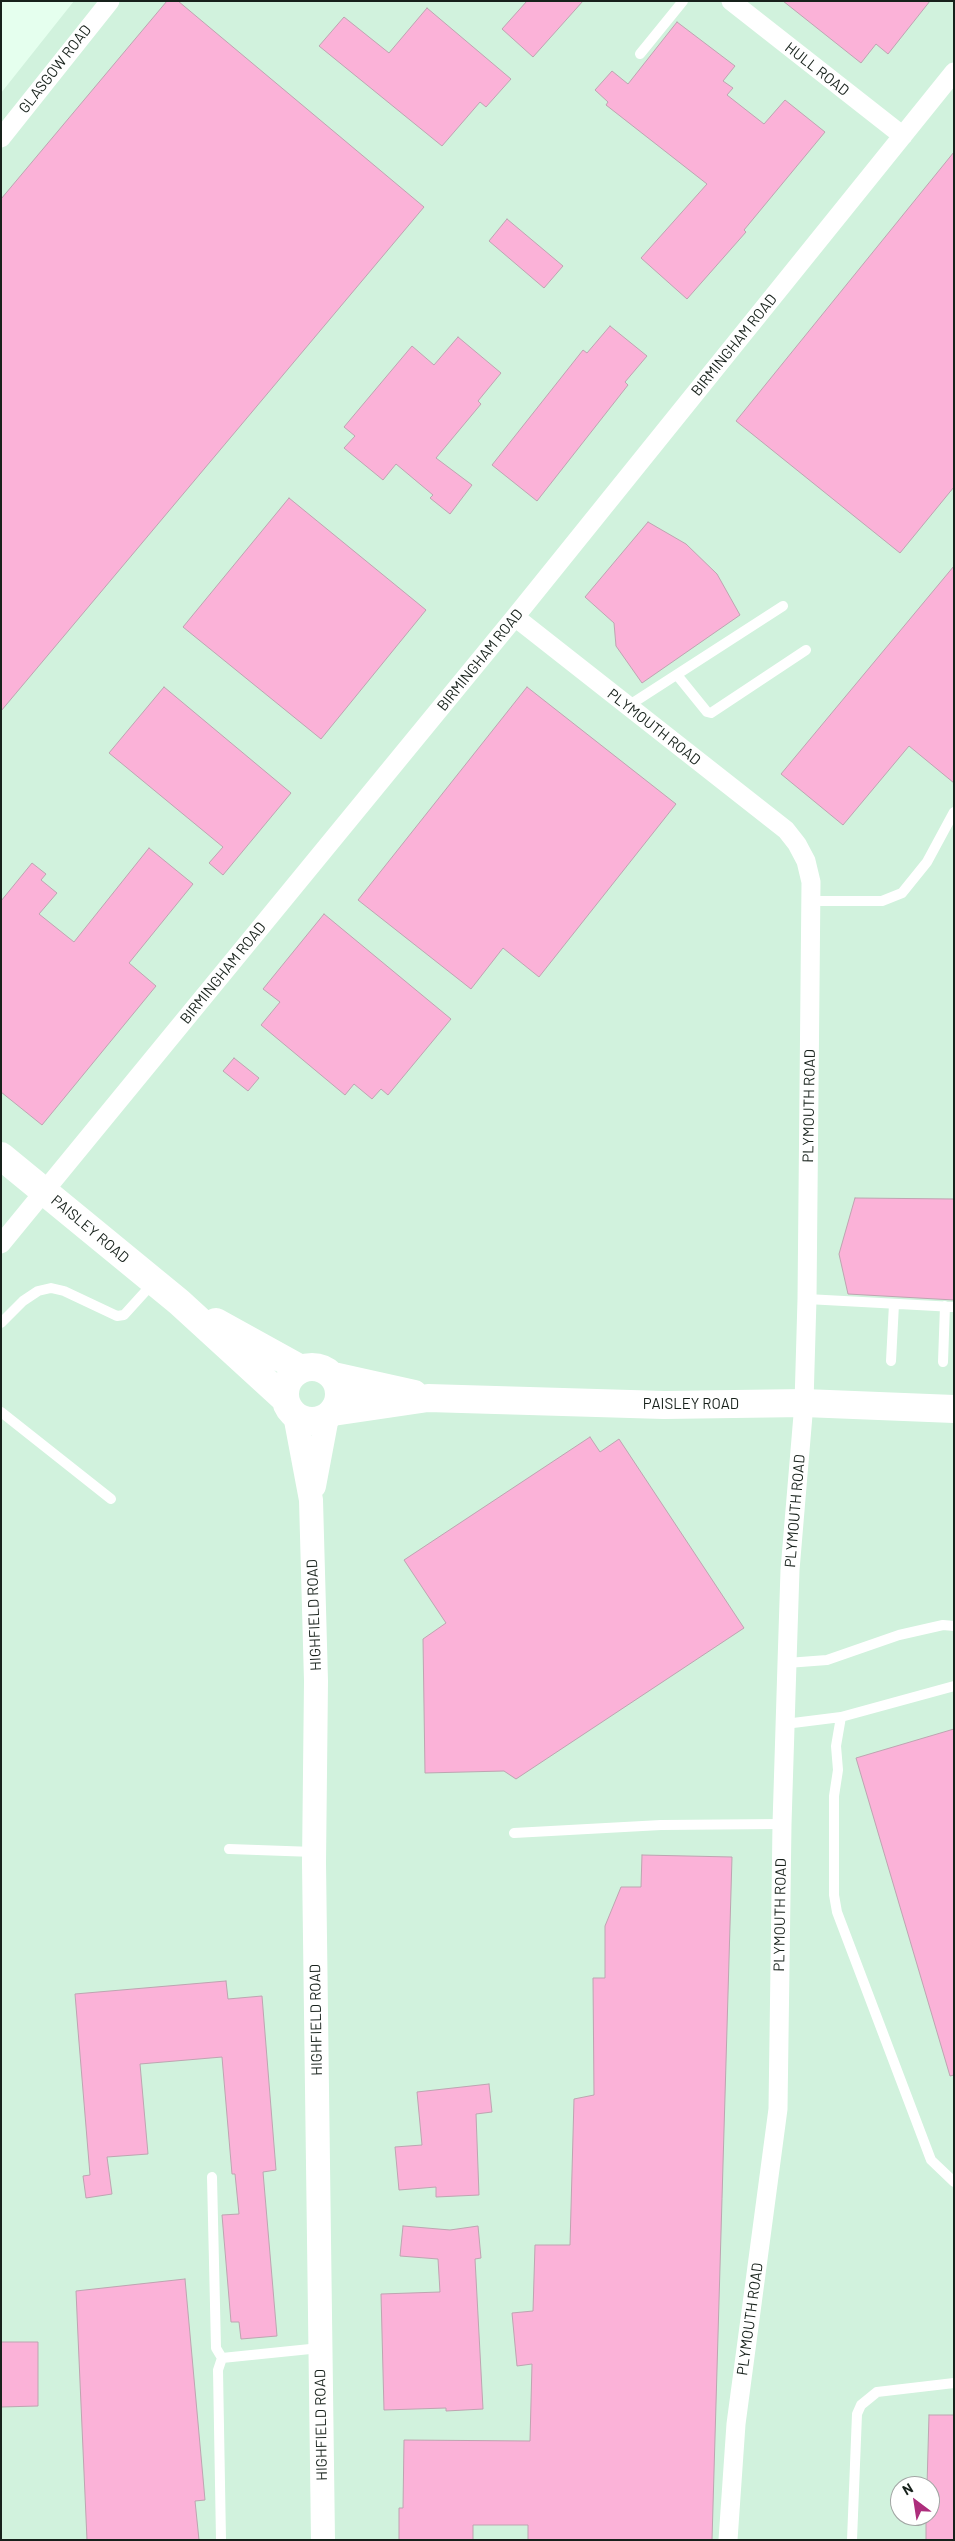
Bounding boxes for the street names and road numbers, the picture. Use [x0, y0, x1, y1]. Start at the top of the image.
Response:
street label: GLASGOW ROAD [15, 21, 95, 117]
street label: HULL ROAD [781, 38, 853, 100]
street label: BIRMINGHAM ROAD [687, 290, 781, 400]
street label: BIRMINGHAM ROAD [433, 605, 527, 715]
street label: PLYMOUTH ROAD [604, 685, 704, 769]
street label: BIRMINGHAM ROAD [176, 918, 270, 1028]
street label: PLYMOUTH ROAD [799, 1049, 819, 1163]
street label: PAISLEY ROAD [47, 1191, 133, 1267]
street label: PAISLEY ROAD [643, 1395, 739, 1413]
street label: PLYMOUTH ROAD [781, 1454, 809, 1568]
street label: HIGHFIELD ROAD [303, 1559, 325, 1671]
street label: PLYMOUTH ROAD [770, 1858, 790, 1972]
street label: HIGHFIELD ROAD [306, 1964, 326, 2076]
street label: PLYMOUTH ROAD [733, 2262, 767, 2376]
street label: HIGHFIELD ROAD [311, 2369, 331, 2481]

